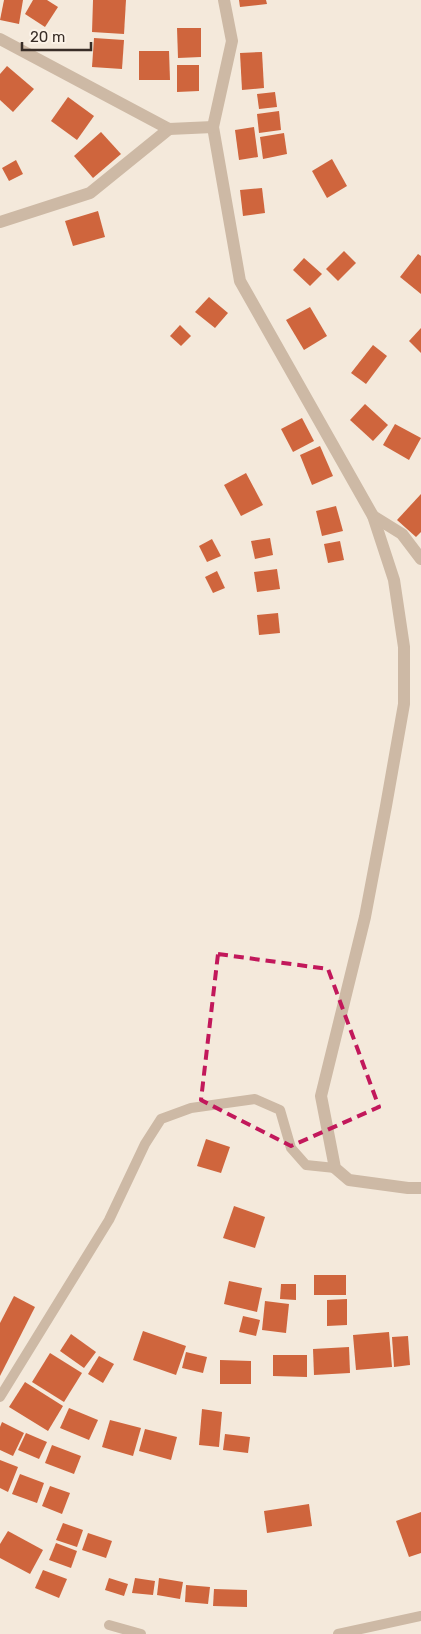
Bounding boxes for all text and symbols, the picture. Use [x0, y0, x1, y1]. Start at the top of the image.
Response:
scale bar [22, 20, 91, 52]
text: 20 m [30, 28, 65, 46]

